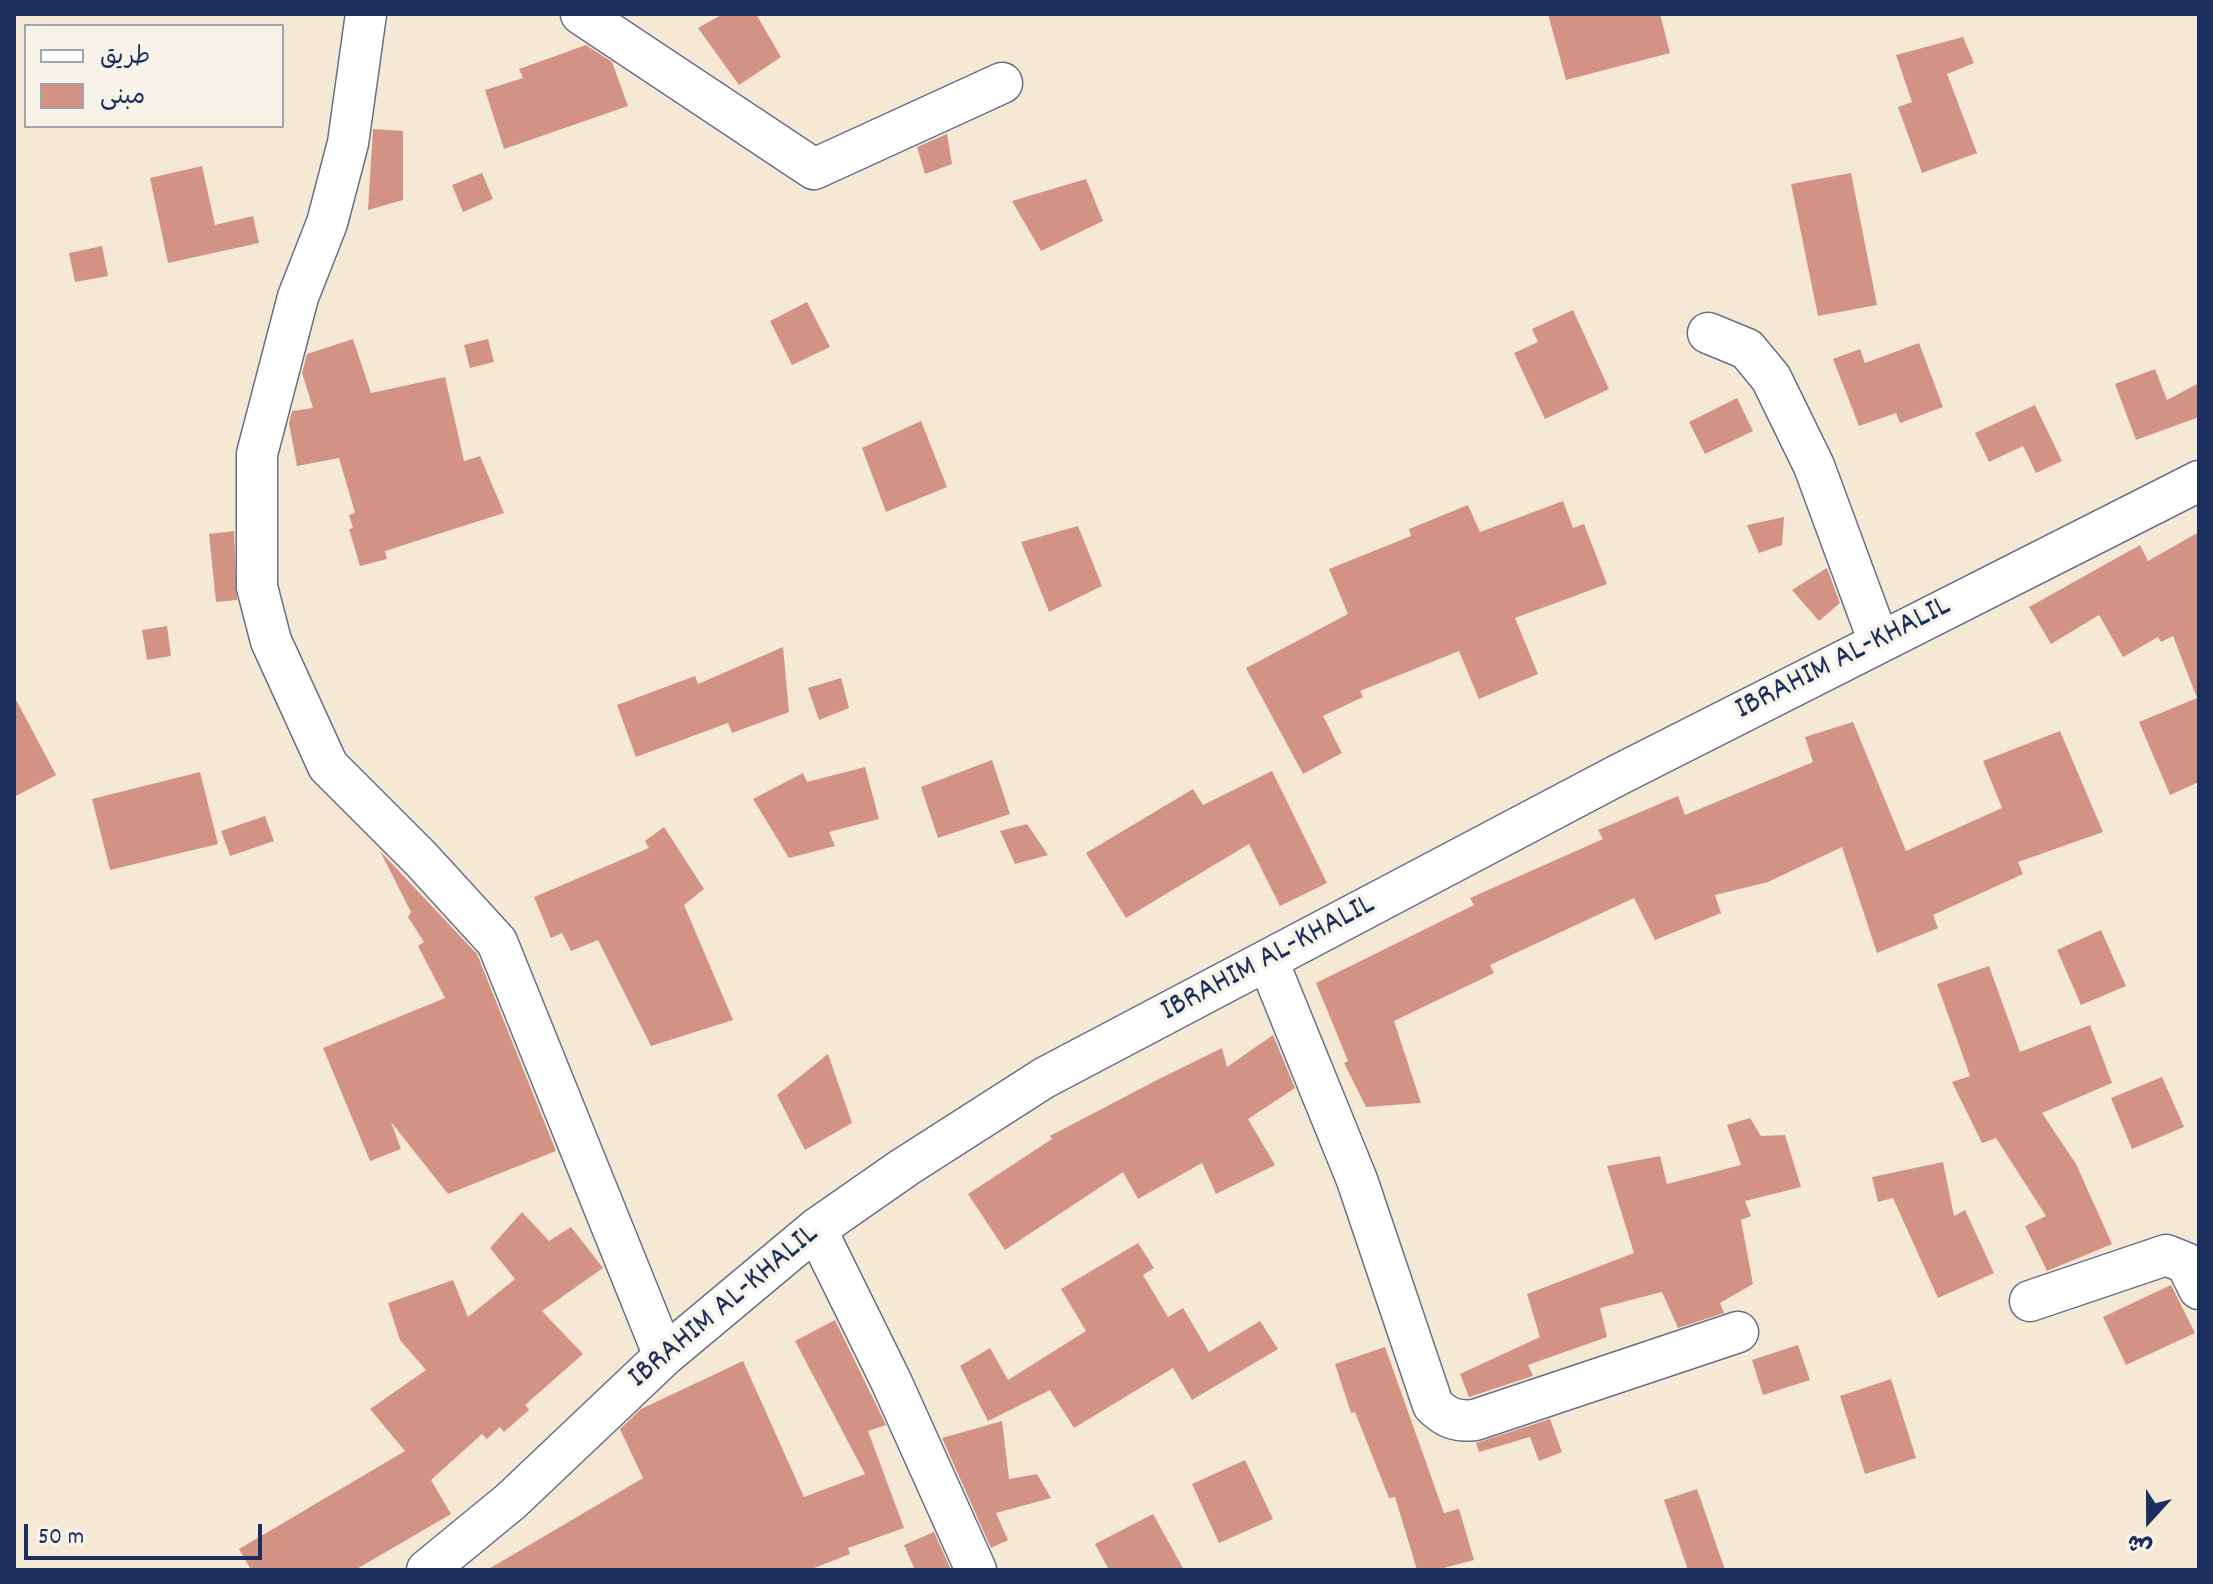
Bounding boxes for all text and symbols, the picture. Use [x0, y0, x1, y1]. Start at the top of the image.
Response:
legend [24, 24, 284, 128]
text: طريق [100, 41, 150, 75]
text: مبنى [100, 81, 145, 115]
street label: IBRAHIM AL-KHALIL [1730, 589, 1958, 731]
street label: IBRAHIM AL-KHALIL [1155, 887, 1383, 1033]
street label: IBRAHIM AL-KHALIL [622, 1217, 828, 1399]
north arrow [2109, 1480, 2189, 1560]
scale bar [28, 1508, 266, 1558]
text: 50 m [38, 1521, 84, 1555]
text: ش [2123, 1524, 2157, 1562]

